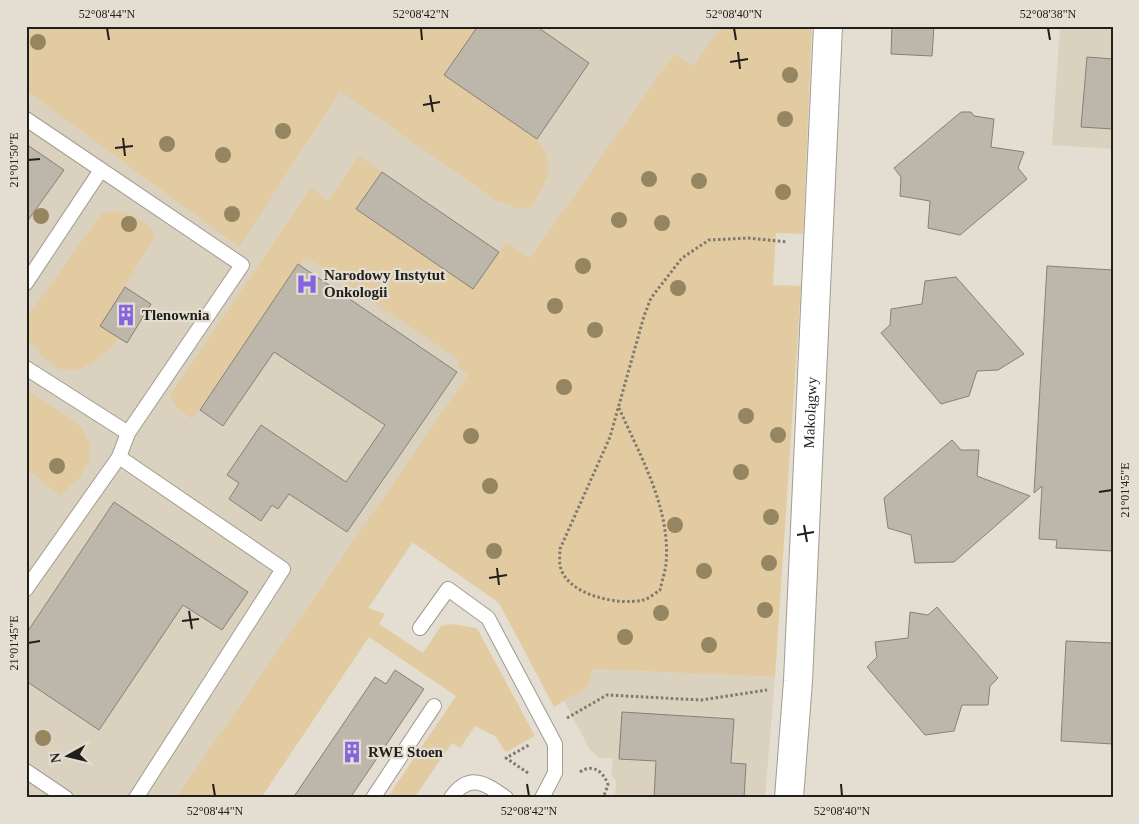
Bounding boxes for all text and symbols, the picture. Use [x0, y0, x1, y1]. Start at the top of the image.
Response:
text: 52°08'44"N [79, 7, 136, 21]
text: 52°08'42"N [393, 7, 450, 21]
text: 52°08'40"N [706, 7, 763, 21]
text: 52°08'38"N [1020, 7, 1077, 21]
text: 21°01'50"E [7, 132, 21, 188]
place label: Narodowy Instytut Onkologii [324, 267, 445, 300]
hospital icon: Narodowy Instytut Onkologii [294, 271, 320, 297]
building icon: Tlenownia [113, 302, 139, 328]
place label: Tlenownia [142, 307, 210, 323]
street label: Makolągwy [801, 376, 820, 449]
text: 21°01'45"E [1118, 462, 1132, 518]
text: 21°01'45"E [7, 615, 21, 671]
north arrow [42, 732, 92, 782]
building icon: RWE Stoen [339, 739, 365, 765]
place label: RWE Stoen [368, 744, 444, 760]
text: N [47, 752, 64, 764]
text: 52°08'44"N [187, 804, 244, 818]
text: 52°08'42"N [501, 804, 558, 818]
text: 52°08'40"N [814, 804, 871, 818]

